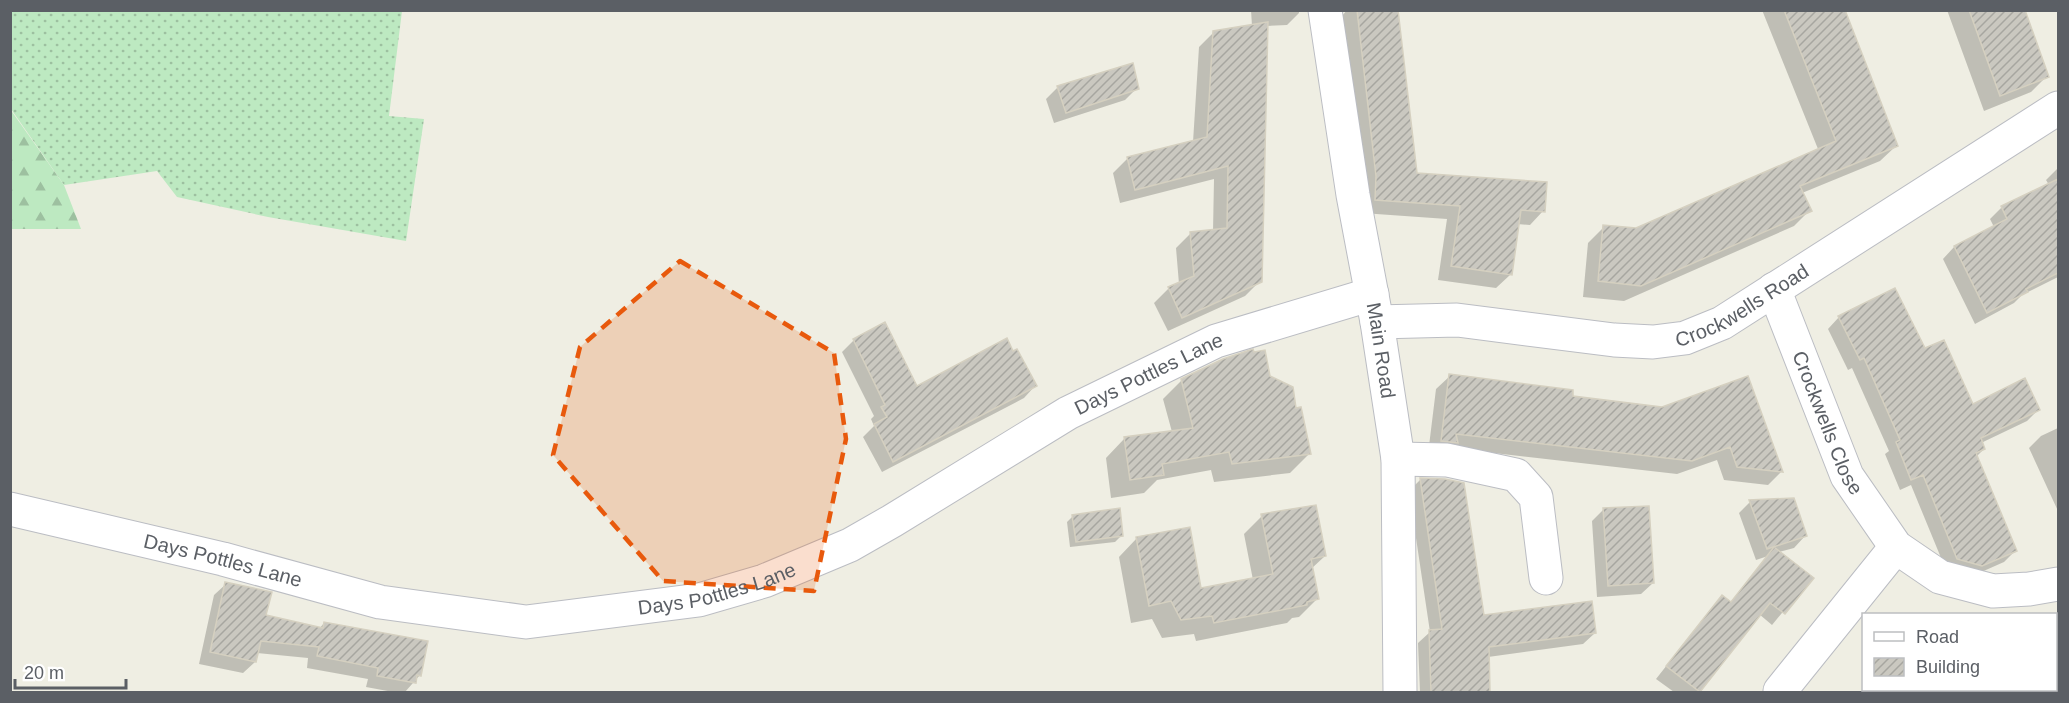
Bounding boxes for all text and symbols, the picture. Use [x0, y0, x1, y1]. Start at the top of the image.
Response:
street label: Crockwells Road [1674, 260, 1813, 350]
street label: Main Road [1363, 301, 1400, 400]
street label: Days Pottles Lane [1071, 329, 1225, 419]
street label: Crockwells Close [1788, 348, 1867, 499]
street label: Days Pottles Lane [142, 530, 304, 591]
street label: Days Pottles Lane [637, 558, 799, 619]
legend [1862, 613, 2057, 691]
text: Road [1916, 627, 1959, 647]
scale bar [15, 652, 126, 690]
text: Building [1916, 657, 1980, 677]
text: 20 m [24, 663, 64, 683]

